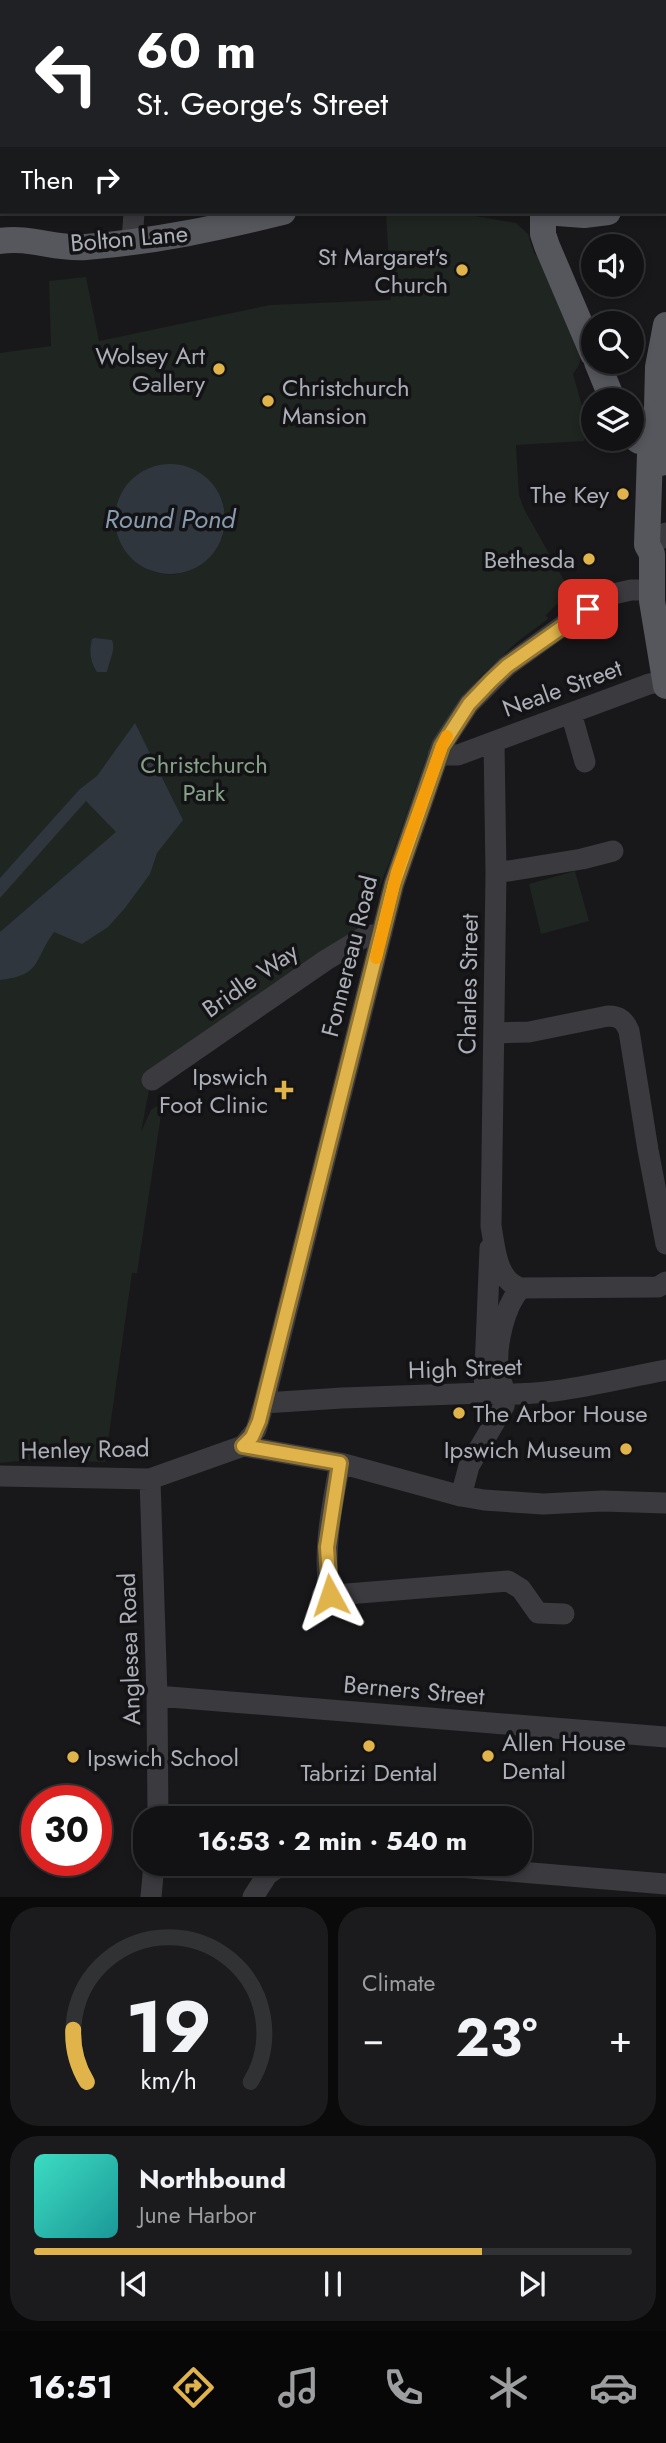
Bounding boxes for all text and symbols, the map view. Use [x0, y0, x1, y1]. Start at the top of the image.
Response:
text: 60 m [136, 16, 256, 86]
icon: left [21, 28, 112, 119]
text: St. George's Street [136, 81, 388, 127]
text: Then [21, 161, 74, 199]
icon: right [88, 161, 126, 199]
street label: Bolton Lane [69, 215, 189, 261]
map controls [581, 234, 644, 451]
button: sound [581, 234, 644, 297]
place label: St Margaret's Church [318, 239, 448, 302]
marker: St Margaret's Church [454, 262, 470, 278]
button: search [581, 311, 644, 374]
place label: Wolsey Art Gallery [95, 338, 205, 401]
marker: Wolsey Art Gallery [211, 361, 227, 377]
place label: Christchurch Mansion [282, 370, 410, 433]
button: layers [581, 388, 644, 451]
marker: Christchurch Mansion [260, 393, 276, 409]
place label: The Key [530, 477, 609, 512]
marker: The Key [615, 486, 631, 502]
water label: Round Pond [104, 500, 237, 538]
place label: Bethesda [484, 542, 575, 577]
marker: Bethesda [581, 551, 597, 567]
pin [558, 579, 618, 639]
icon: arrive [569, 590, 607, 628]
street label: Neale Street [497, 650, 627, 726]
park label: Christchurch Park [140, 747, 268, 810]
street label: Fonnereau Road [312, 872, 386, 1040]
street label: Charles Street [449, 913, 487, 1055]
street label: Bridle Way [195, 934, 305, 1026]
place label: Ipswich Foot Clinic [159, 1059, 268, 1122]
marker: Ipswich Foot Clinic [274, 1080, 294, 1100]
street label: High Street [407, 1349, 523, 1387]
place label: The Arbor House [473, 1396, 648, 1431]
marker: The Arbor House [451, 1405, 467, 1421]
street label: Henley Road [20, 1430, 150, 1468]
place label: Ipswich Museum [444, 1432, 612, 1467]
marker: Ipswich Museum [618, 1441, 634, 1457]
position arrow [293, 1558, 367, 1632]
street label: Anglesea Road [109, 1572, 149, 1726]
street label: Berners Street [342, 1666, 486, 1714]
place label: Allen House Dental [502, 1725, 626, 1788]
marker: Tabrizi Dental [361, 1738, 377, 1754]
place label: Ipswich School [87, 1740, 239, 1775]
marker: Allen House Dental [480, 1748, 496, 1764]
marker: Ipswich School [65, 1749, 81, 1765]
place label: Tabrizi Dental [300, 1755, 438, 1790]
speed limit sign: 30 [21, 1785, 112, 1876]
text: 16:53 · 2 min · 540 m [198, 1822, 467, 1860]
text: Climate [362, 1966, 435, 2000]
text: 19 [126, 1975, 212, 2080]
text: 23° [456, 2000, 537, 2076]
text: − [362, 2011, 384, 2066]
text: + [609, 2011, 632, 2066]
text: km/h [141, 2062, 197, 2098]
text: Northbound [139, 2160, 286, 2198]
text: June Harbor [139, 2198, 256, 2232]
icon: previous [115, 2265, 153, 2303]
icon: pause [314, 2265, 352, 2303]
icon: next [513, 2265, 551, 2303]
icon: directions [169, 2363, 218, 2412]
icon: music [274, 2363, 323, 2412]
icon: phone [379, 2363, 428, 2412]
icon: climate [484, 2363, 533, 2412]
icon: car [589, 2363, 638, 2412]
text: 16:51 [28, 2364, 113, 2410]

